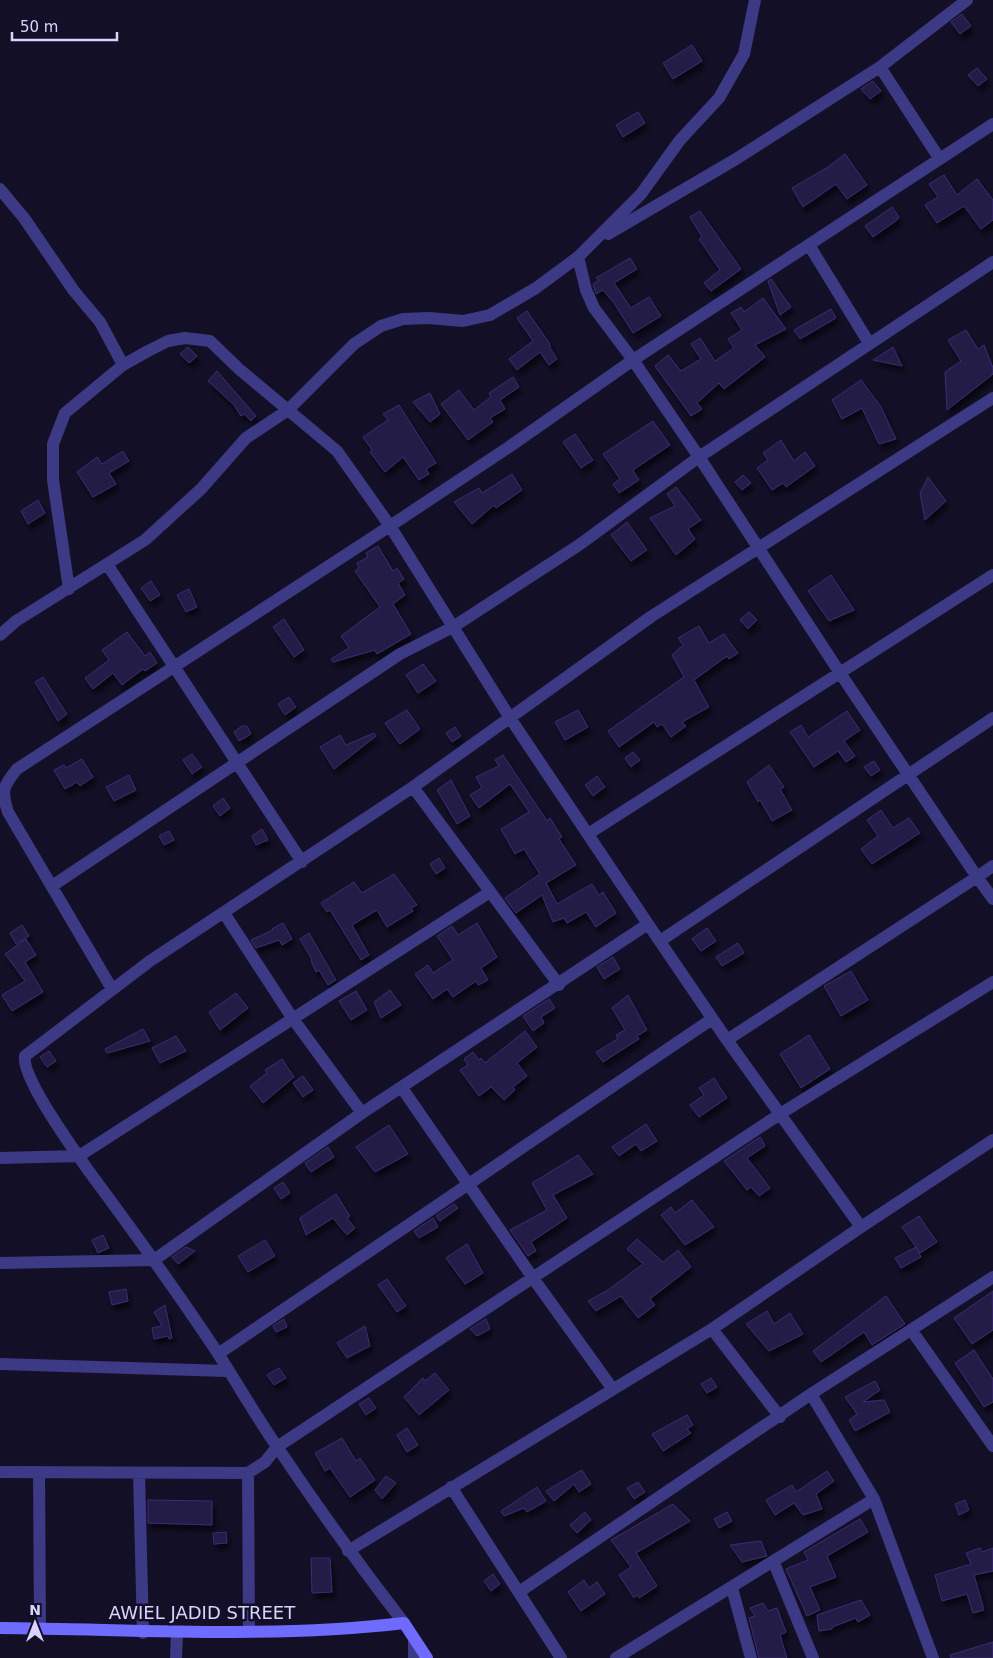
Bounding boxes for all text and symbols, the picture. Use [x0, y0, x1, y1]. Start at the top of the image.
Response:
scale bar [12, 10, 118, 42]
text: 50 m [20, 18, 58, 36]
north arrow [10, 1598, 60, 1648]
text: N [29, 1602, 41, 1618]
street label: AWIEL JADID STREET [109, 1602, 296, 1623]

